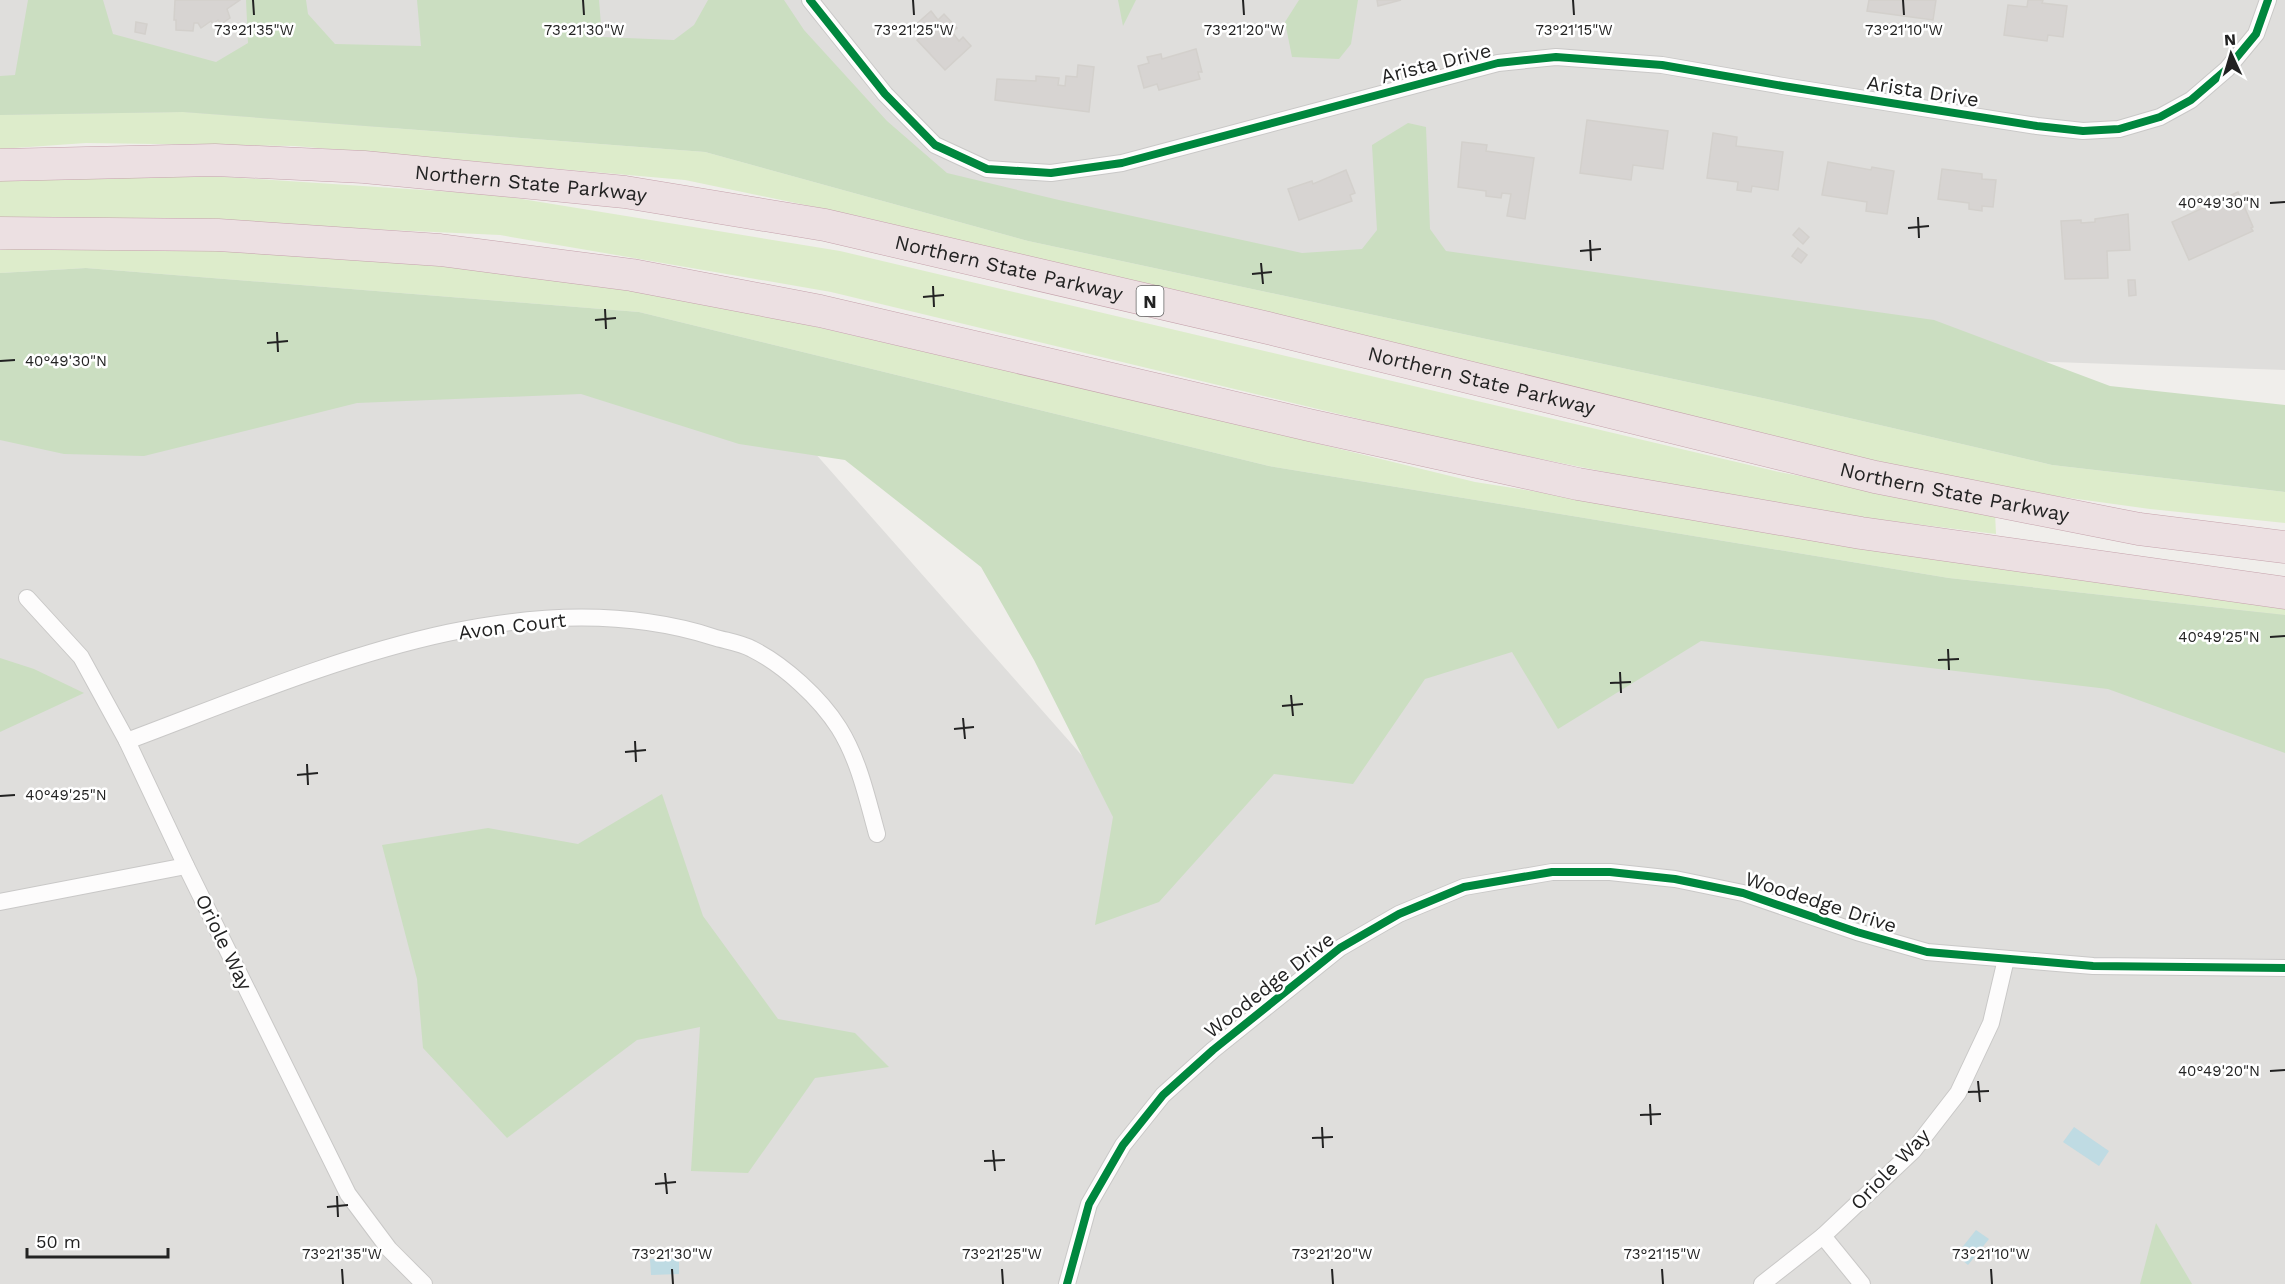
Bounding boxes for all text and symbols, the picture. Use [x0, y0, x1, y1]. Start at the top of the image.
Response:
text: 73°21'35"W [214, 21, 294, 39]
text: 73°21'30"W [544, 21, 624, 39]
text: 73°21'25"W [874, 21, 954, 39]
text: 73°21'20"W [1204, 21, 1284, 39]
text: 73°21'15"W [1535, 21, 1613, 39]
text: 73°21'10"W [1865, 21, 1943, 39]
north arrow [2201, 24, 2261, 84]
text: N [2223, 30, 2237, 49]
street label: Arista Drive [1378, 38, 1494, 88]
street label: Arista Drive [1865, 70, 1981, 112]
street label: Northern State Parkway [414, 160, 650, 208]
text: 40°49'30"N [2178, 194, 2260, 212]
street label: Northern State Parkway [893, 230, 1126, 306]
road number: N [1136, 286, 1164, 316]
street label: Northern State Parkway [1366, 341, 1599, 420]
text: 40°49'30"N [25, 352, 107, 370]
street label: Northern State Parkway [1838, 457, 2072, 527]
street label: Avon Court [457, 607, 568, 645]
text: 40°49'25"N [2178, 628, 2260, 646]
text: 40°49'25"N [25, 786, 107, 804]
street label: Woodedge Drive [1742, 866, 1900, 938]
street label: Oriole Way [190, 890, 258, 995]
street label: Woodedge Drive [1199, 927, 1339, 1043]
text: 40°49'20"N [2178, 1062, 2260, 1080]
street label: Oriole Way [1845, 1123, 1935, 1215]
scale bar [27, 1221, 168, 1259]
text: 50 m [36, 1231, 81, 1252]
text: 73°21'35"W [302, 1245, 382, 1263]
text: 73°21'30"W [632, 1245, 712, 1263]
text: 73°21'25"W [962, 1245, 1042, 1263]
text: 73°21'20"W [1292, 1245, 1372, 1263]
text: 73°21'15"W [1623, 1245, 1701, 1263]
text: 73°21'10"W [1952, 1245, 2030, 1263]

